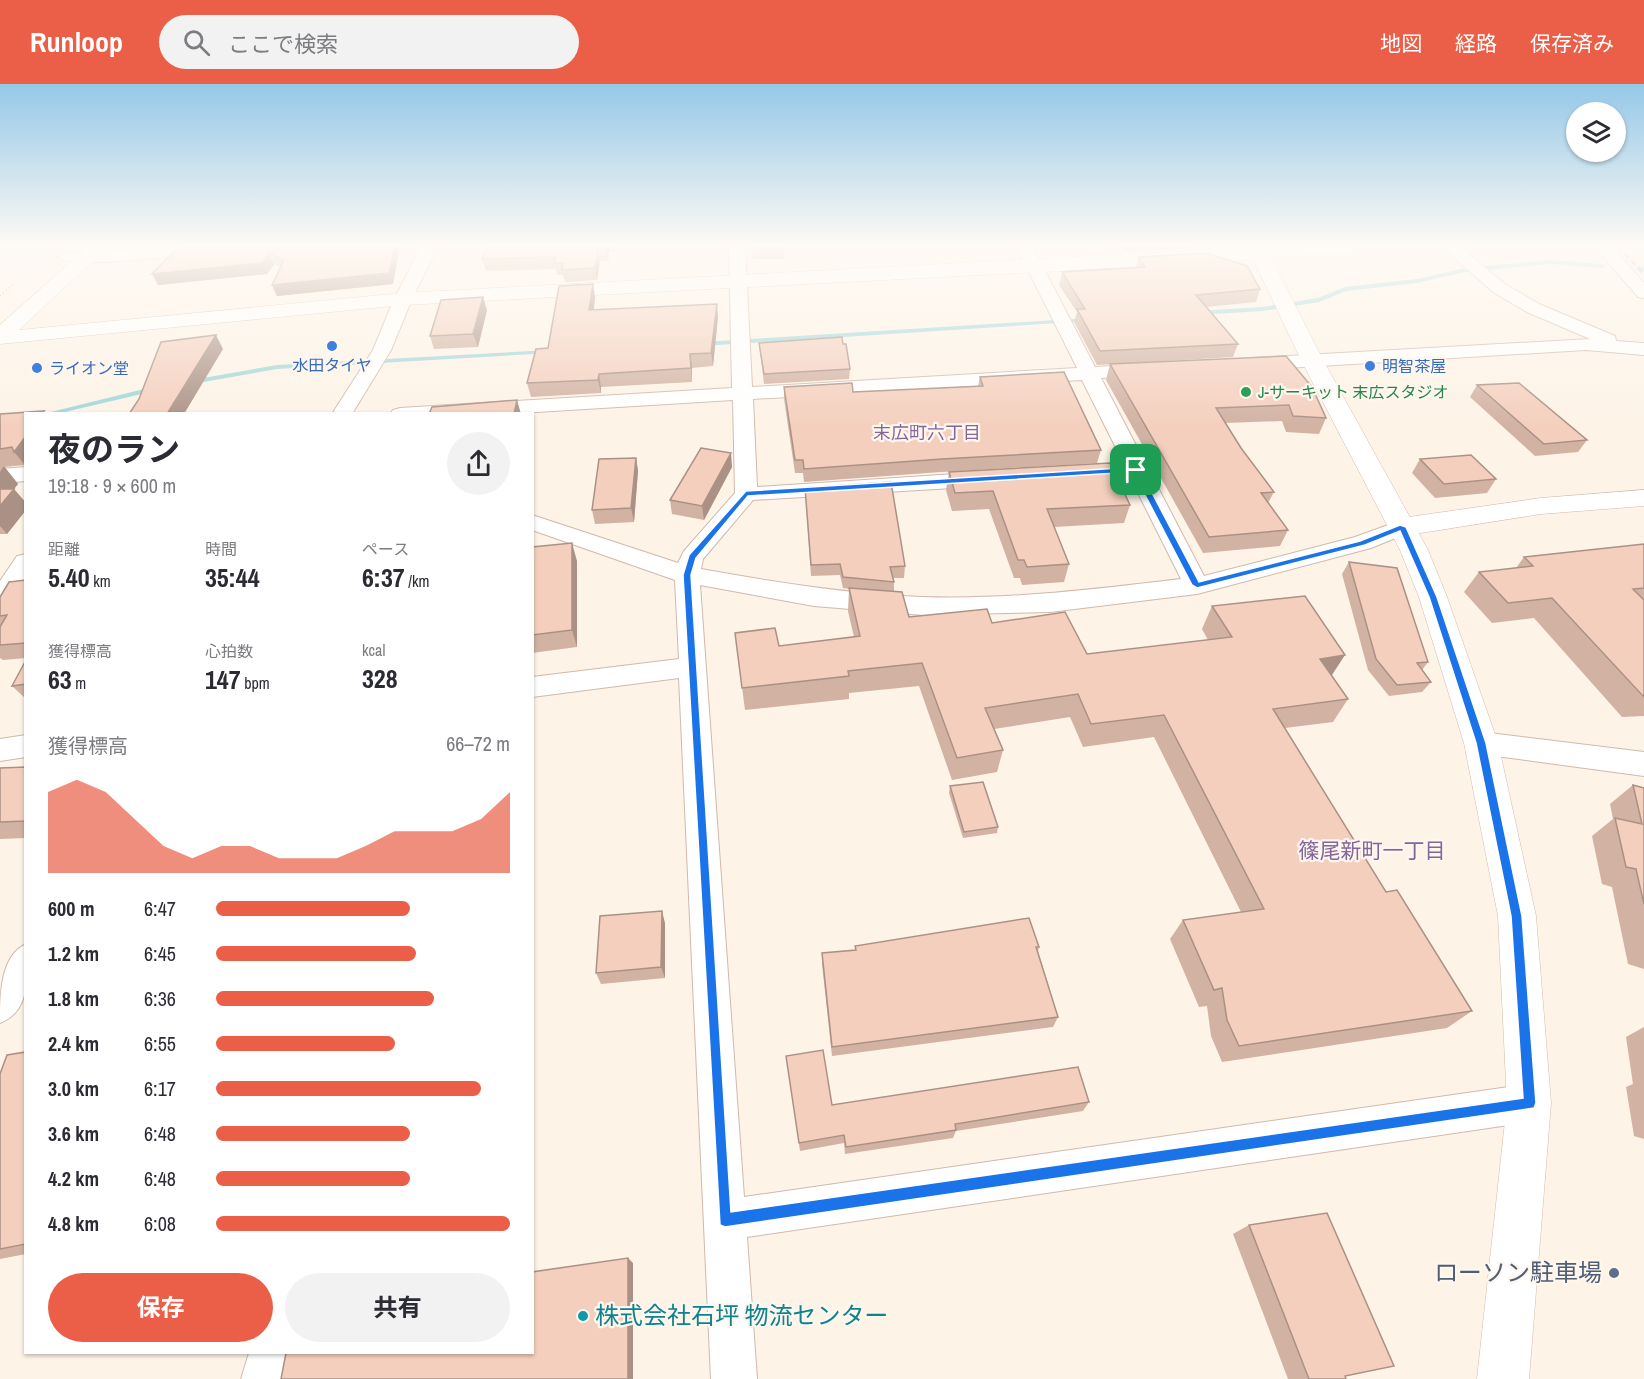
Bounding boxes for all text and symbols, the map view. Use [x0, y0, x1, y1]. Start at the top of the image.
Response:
search box [159, 15, 579, 69]
text: Runloop [30, 23, 123, 61]
icon: search [180, 26, 213, 59]
text: ここで検索 [228, 29, 338, 59]
text: 地図 [1380, 29, 1422, 58]
text: 経路 [1455, 29, 1497, 58]
text: 保存済み [1530, 29, 1614, 58]
map controls [1566, 102, 1626, 162]
button: layers [1566, 102, 1626, 162]
marker: 水田タイヤ [325, 339, 339, 353]
place label: 水田タイヤ [292, 354, 372, 376]
place label: 明智茶屋 [1382, 355, 1446, 377]
place label: ライオン堂 [49, 357, 129, 379]
marker: 明智茶屋 [1363, 359, 1377, 373]
marker: ライオン堂 [30, 361, 44, 375]
place label: J-サーキット 末広スタジオ [1258, 381, 1449, 403]
marker: J-サーキット 末広スタジオ [1239, 385, 1253, 399]
district label: 末広町六丁目 [873, 420, 981, 445]
text: 夜のラン [48, 427, 180, 471]
button: share [447, 432, 510, 495]
pin [1110, 444, 1161, 495]
icon: arrive [1119, 453, 1152, 486]
text: 19:18 · 9 × 600 m [48, 472, 176, 499]
text: 距離 [48, 538, 80, 560]
text: 時間 [205, 538, 237, 560]
text: ペース [362, 538, 409, 560]
text: 5.40 [48, 560, 90, 595]
text: 35:44 [205, 560, 260, 595]
text: 6:37 [362, 560, 405, 595]
text: km [90, 570, 111, 592]
text: /km [405, 570, 429, 592]
text: kcal [362, 639, 385, 661]
text: 獲得標高 [48, 640, 112, 662]
text: 心拍数 [205, 640, 253, 662]
text: 328 [362, 661, 398, 696]
text: 63 [48, 662, 72, 697]
text: 147 [205, 662, 241, 697]
text: m [72, 672, 86, 694]
text: bpm [241, 672, 270, 694]
text: 66–72 m [446, 730, 510, 757]
text: 獲得標高 [48, 732, 128, 759]
district label: 篠尾新町一丁目 [1299, 836, 1446, 865]
text: 600 m [48, 895, 95, 922]
text: 6:47 [144, 895, 176, 922]
text: 1.2 km [48, 940, 99, 967]
text: 6:45 [144, 940, 176, 967]
text: 1.8 km [48, 985, 99, 1012]
text: 6:36 [144, 985, 176, 1012]
text: 2.4 km [48, 1030, 99, 1057]
text: 6:55 [144, 1030, 176, 1057]
text: 3.0 km [48, 1075, 99, 1102]
text: 6:17 [144, 1075, 176, 1102]
text: 3.6 km [48, 1120, 99, 1147]
text: 6:48 [144, 1120, 176, 1147]
text: 4.2 km [48, 1165, 99, 1192]
text: 6:48 [144, 1165, 176, 1192]
text: 4.8 km [48, 1210, 99, 1237]
text: 6:08 [144, 1210, 176, 1237]
place label: ローソン駐車場 [1434, 1256, 1602, 1288]
marker: ローソン駐車場 [1607, 1266, 1621, 1280]
button: 保存 [48, 1273, 273, 1342]
button: 共有 [285, 1273, 510, 1342]
place label: 株式会社石坪 物流センター [595, 1299, 888, 1331]
marker: 株式会社石坪 物流センター [576, 1309, 590, 1323]

